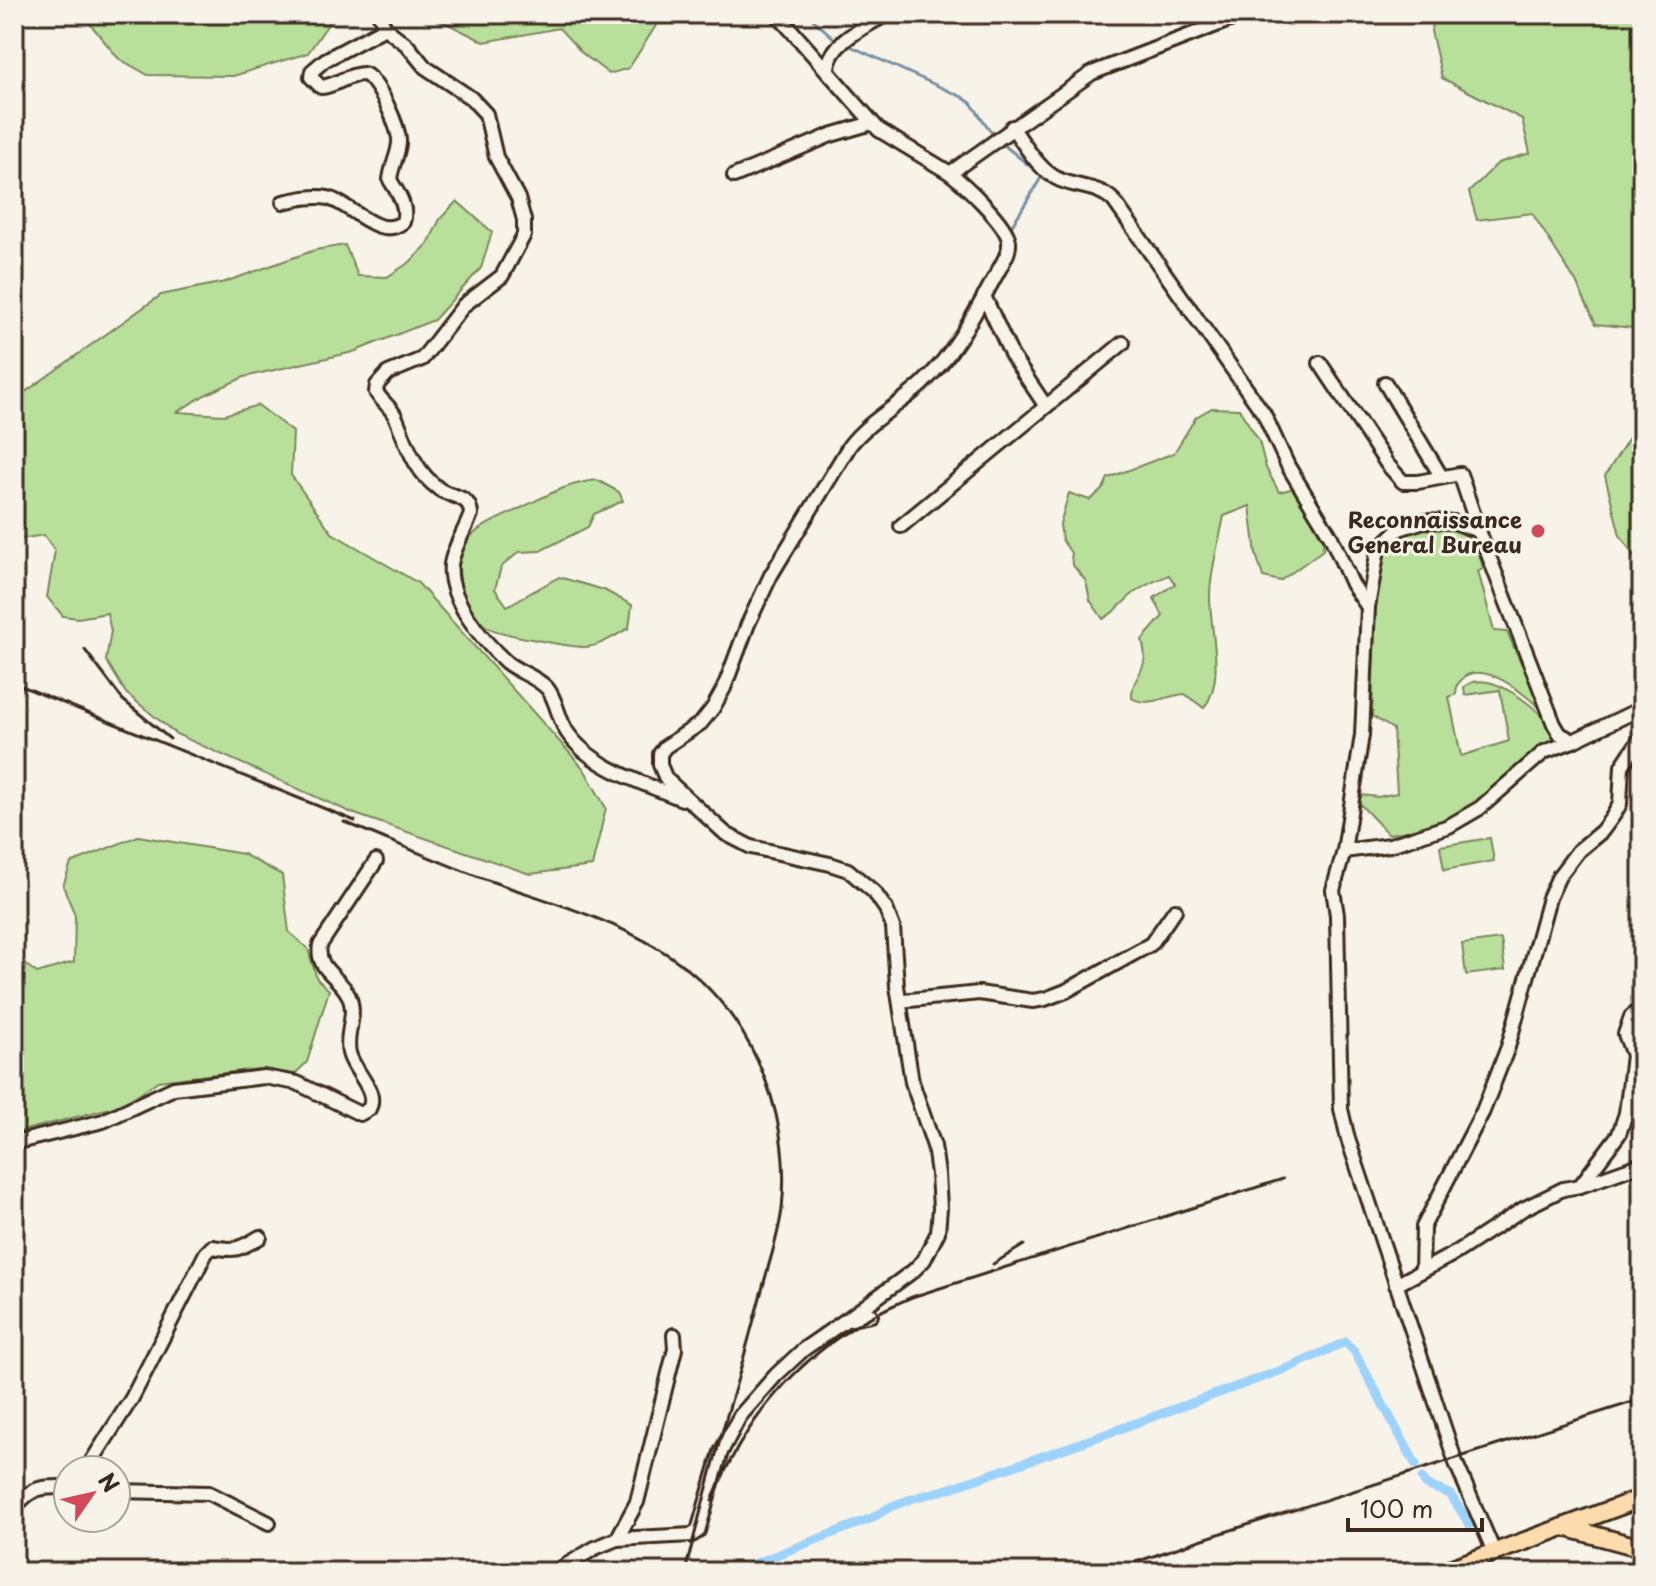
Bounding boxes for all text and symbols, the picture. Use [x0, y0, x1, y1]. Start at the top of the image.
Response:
place label: Reconnaissance General Bureau [1347, 502, 1522, 560]
marker: Reconnaissance General Bureau [1529, 522, 1547, 540]
north arrow [52, 1454, 132, 1534]
text: N [91, 1466, 128, 1498]
scale bar [1348, 1482, 1482, 1532]
text: 100 m [1360, 1490, 1433, 1526]

